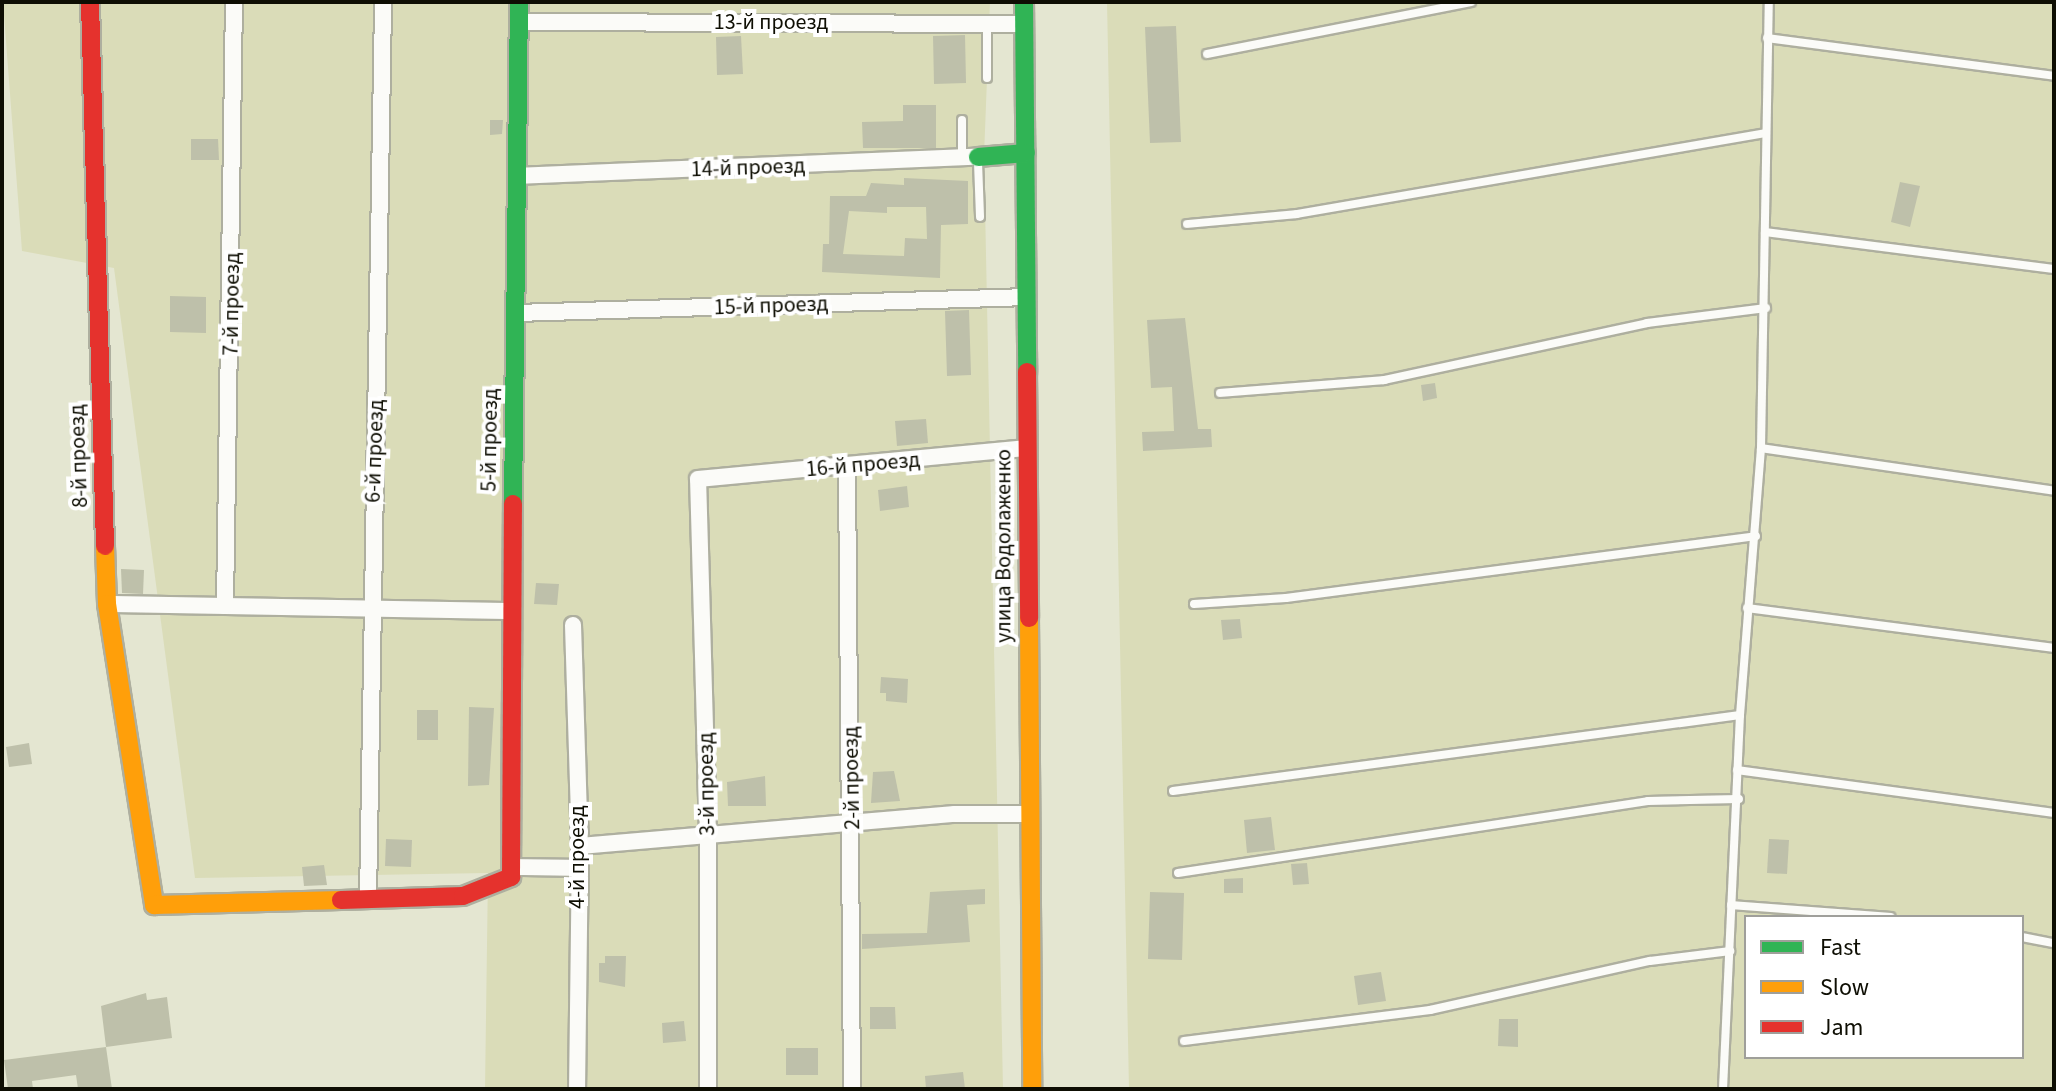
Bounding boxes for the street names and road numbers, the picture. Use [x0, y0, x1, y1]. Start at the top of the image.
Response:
street label: 13-й проезд [714, 10, 828, 36]
street label: 14-й проезд [690, 153, 806, 183]
street label: 7-й проезд [218, 252, 246, 356]
street label: 15-й проезд [713, 291, 829, 321]
street label: 5-й проезд [476, 388, 504, 492]
street label: 6-й проезд [360, 399, 390, 503]
street label: 8-й проезд [64, 404, 94, 508]
street label: 16-й проезд [805, 447, 921, 483]
street label: улица Водолаженко [991, 449, 1017, 643]
street label: 2-й проезд [838, 726, 866, 830]
street label: 3-й проезд [693, 732, 721, 836]
street label: 4-й проезд [565, 805, 591, 909]

